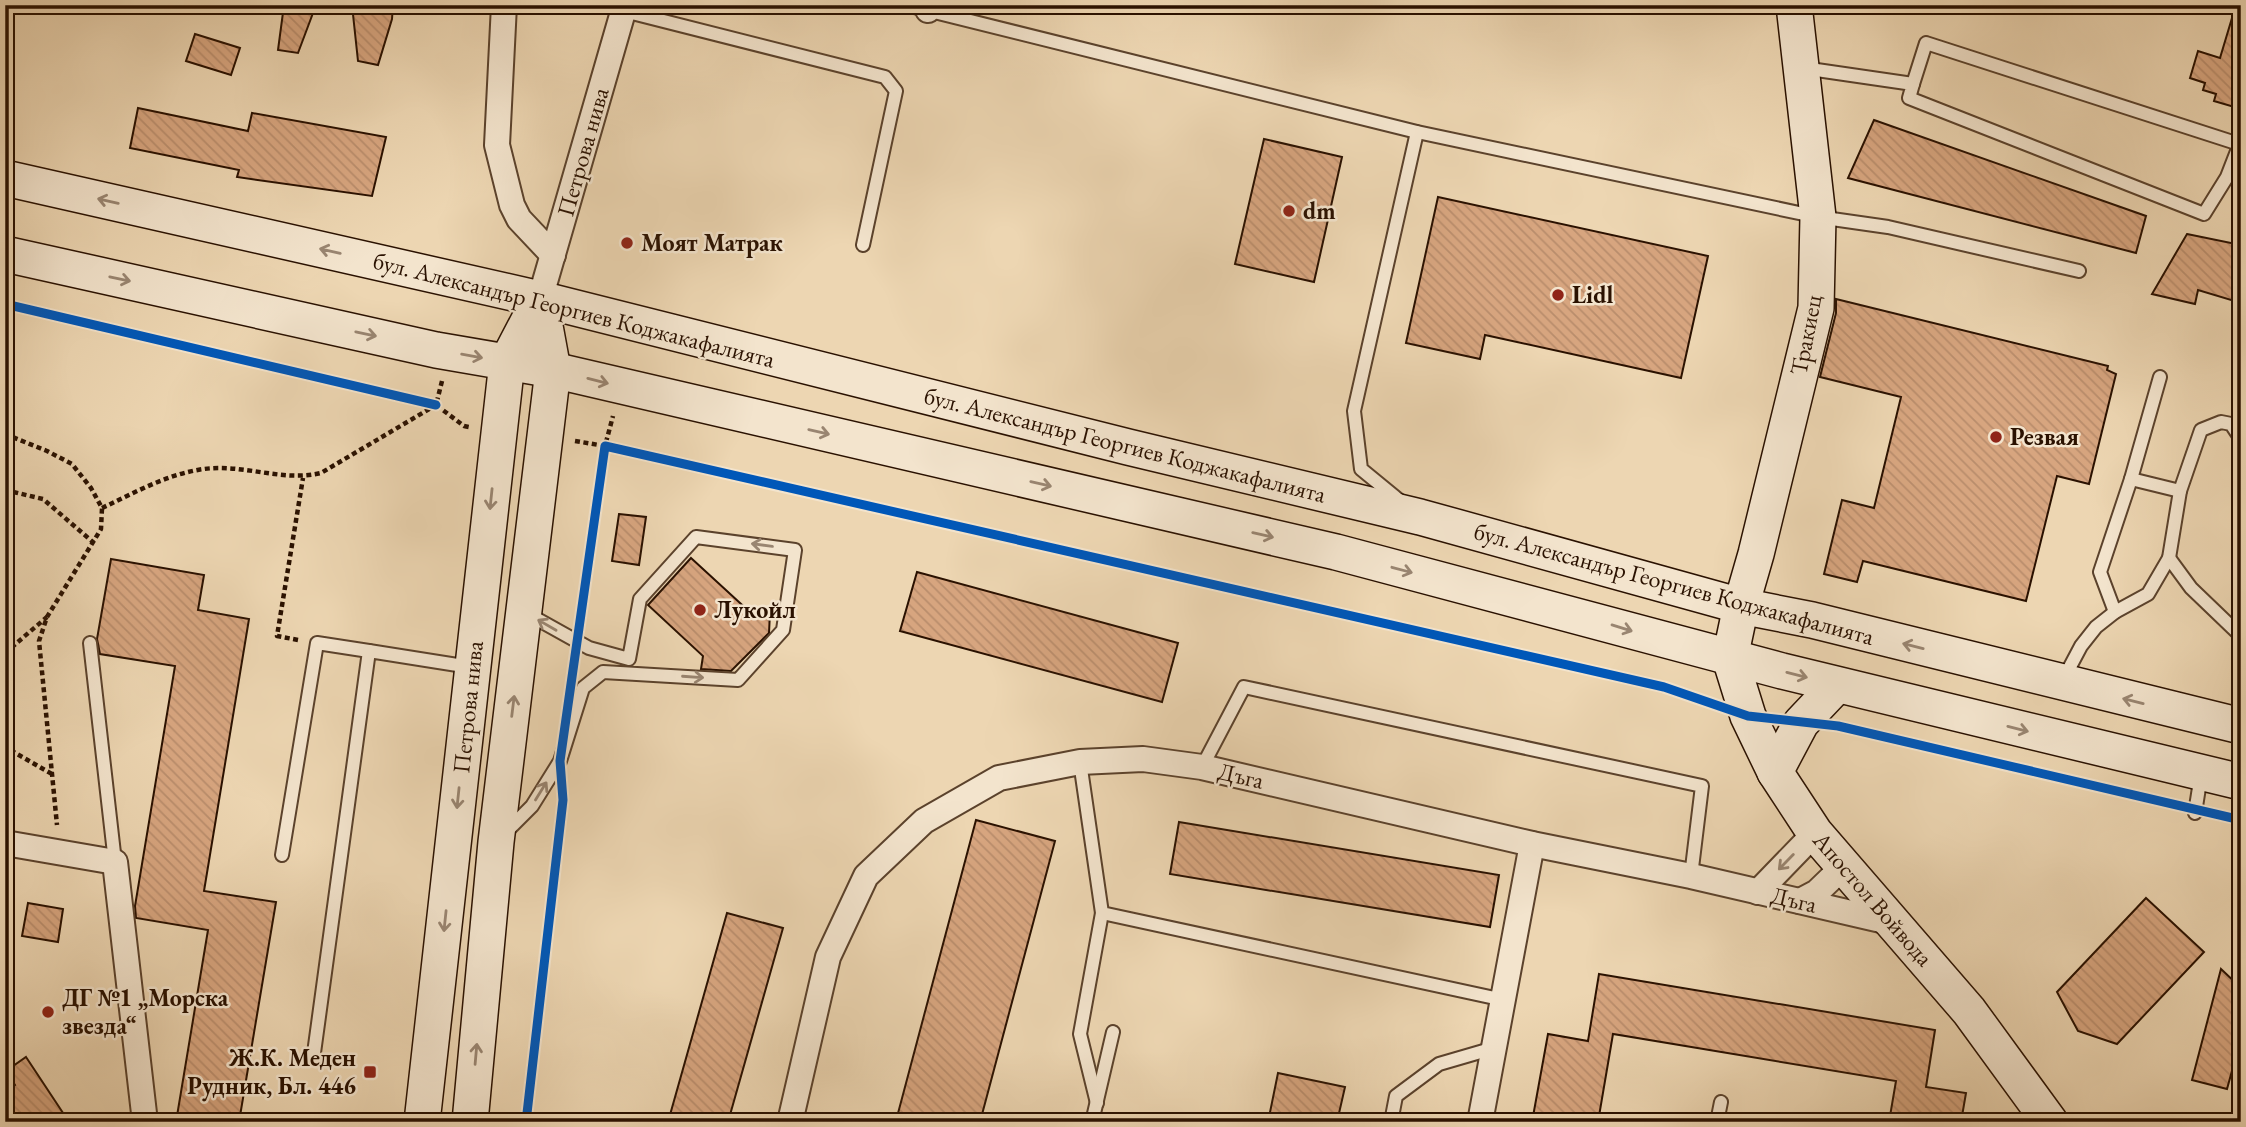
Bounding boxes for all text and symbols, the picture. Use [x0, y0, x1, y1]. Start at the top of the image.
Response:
street label: Петрова нива [549, 83, 616, 220]
one-way arrow [97, 194, 120, 207]
place label: dm [1303, 195, 1336, 226]
marker: dm [1281, 203, 1297, 219]
place label: Моят Матрак [641, 227, 784, 258]
marker: Моят Матрак [619, 235, 635, 251]
one-way arrow [319, 244, 342, 258]
street label: бул. Александър Георгиев Коджакафалията [370, 245, 779, 375]
one-way arrow [108, 273, 131, 287]
place label: Lidl [1572, 279, 1613, 310]
marker: Lidl [1550, 287, 1566, 303]
street label: Тракиец [1783, 292, 1829, 378]
one-way arrow [354, 328, 377, 341]
one-way arrow [460, 350, 483, 363]
one-way arrow [586, 374, 609, 388]
street label: бул. Александър Георгиев Коджакафалията [921, 380, 1330, 510]
place label: Резвая [2010, 421, 2079, 452]
one-way arrow [808, 427, 830, 440]
marker: Резвая [1988, 429, 2004, 445]
one-way arrow [1029, 478, 1052, 491]
one-way arrow [484, 487, 497, 509]
street label: бул. Александър Георгиев Коджакафалията [1471, 515, 1878, 652]
one-way arrow [1251, 529, 1274, 543]
one-way arrow [751, 539, 774, 552]
one-way arrow [1390, 564, 1412, 577]
place label: Лукойл [714, 594, 796, 626]
marker: Лукойл [692, 602, 708, 618]
one-way arrow [538, 618, 558, 632]
one-way arrow [1610, 622, 1632, 635]
street label: Петрова нива [445, 639, 490, 775]
one-way arrow [1902, 639, 1925, 652]
one-way arrow [1785, 669, 1807, 682]
one-way arrow [681, 671, 704, 684]
one-way arrow [2123, 694, 2145, 707]
one-way arrow [507, 695, 520, 718]
one-way arrow [2006, 723, 2028, 736]
street label: Дъга [1215, 755, 1267, 796]
one-way arrow [535, 782, 549, 802]
one-way arrow [451, 786, 464, 809]
street label: Апостол Войвода [1806, 824, 1941, 973]
one-way arrow [1778, 854, 1795, 871]
street label: Дъга [1768, 879, 1820, 920]
one-way arrow [438, 909, 451, 932]
place label: ДГ №1 „Морска звезда“ [62, 982, 229, 1041]
marker: ДГ №1 „Морска звезда“ [40, 1004, 56, 1020]
place label: Ж.К. Меден Рудник, Бл. 446 [187, 1042, 356, 1102]
one-way arrow [470, 1043, 483, 1066]
marker: Ж.К. Меден Рудник, Бл. 446 [362, 1064, 378, 1080]

